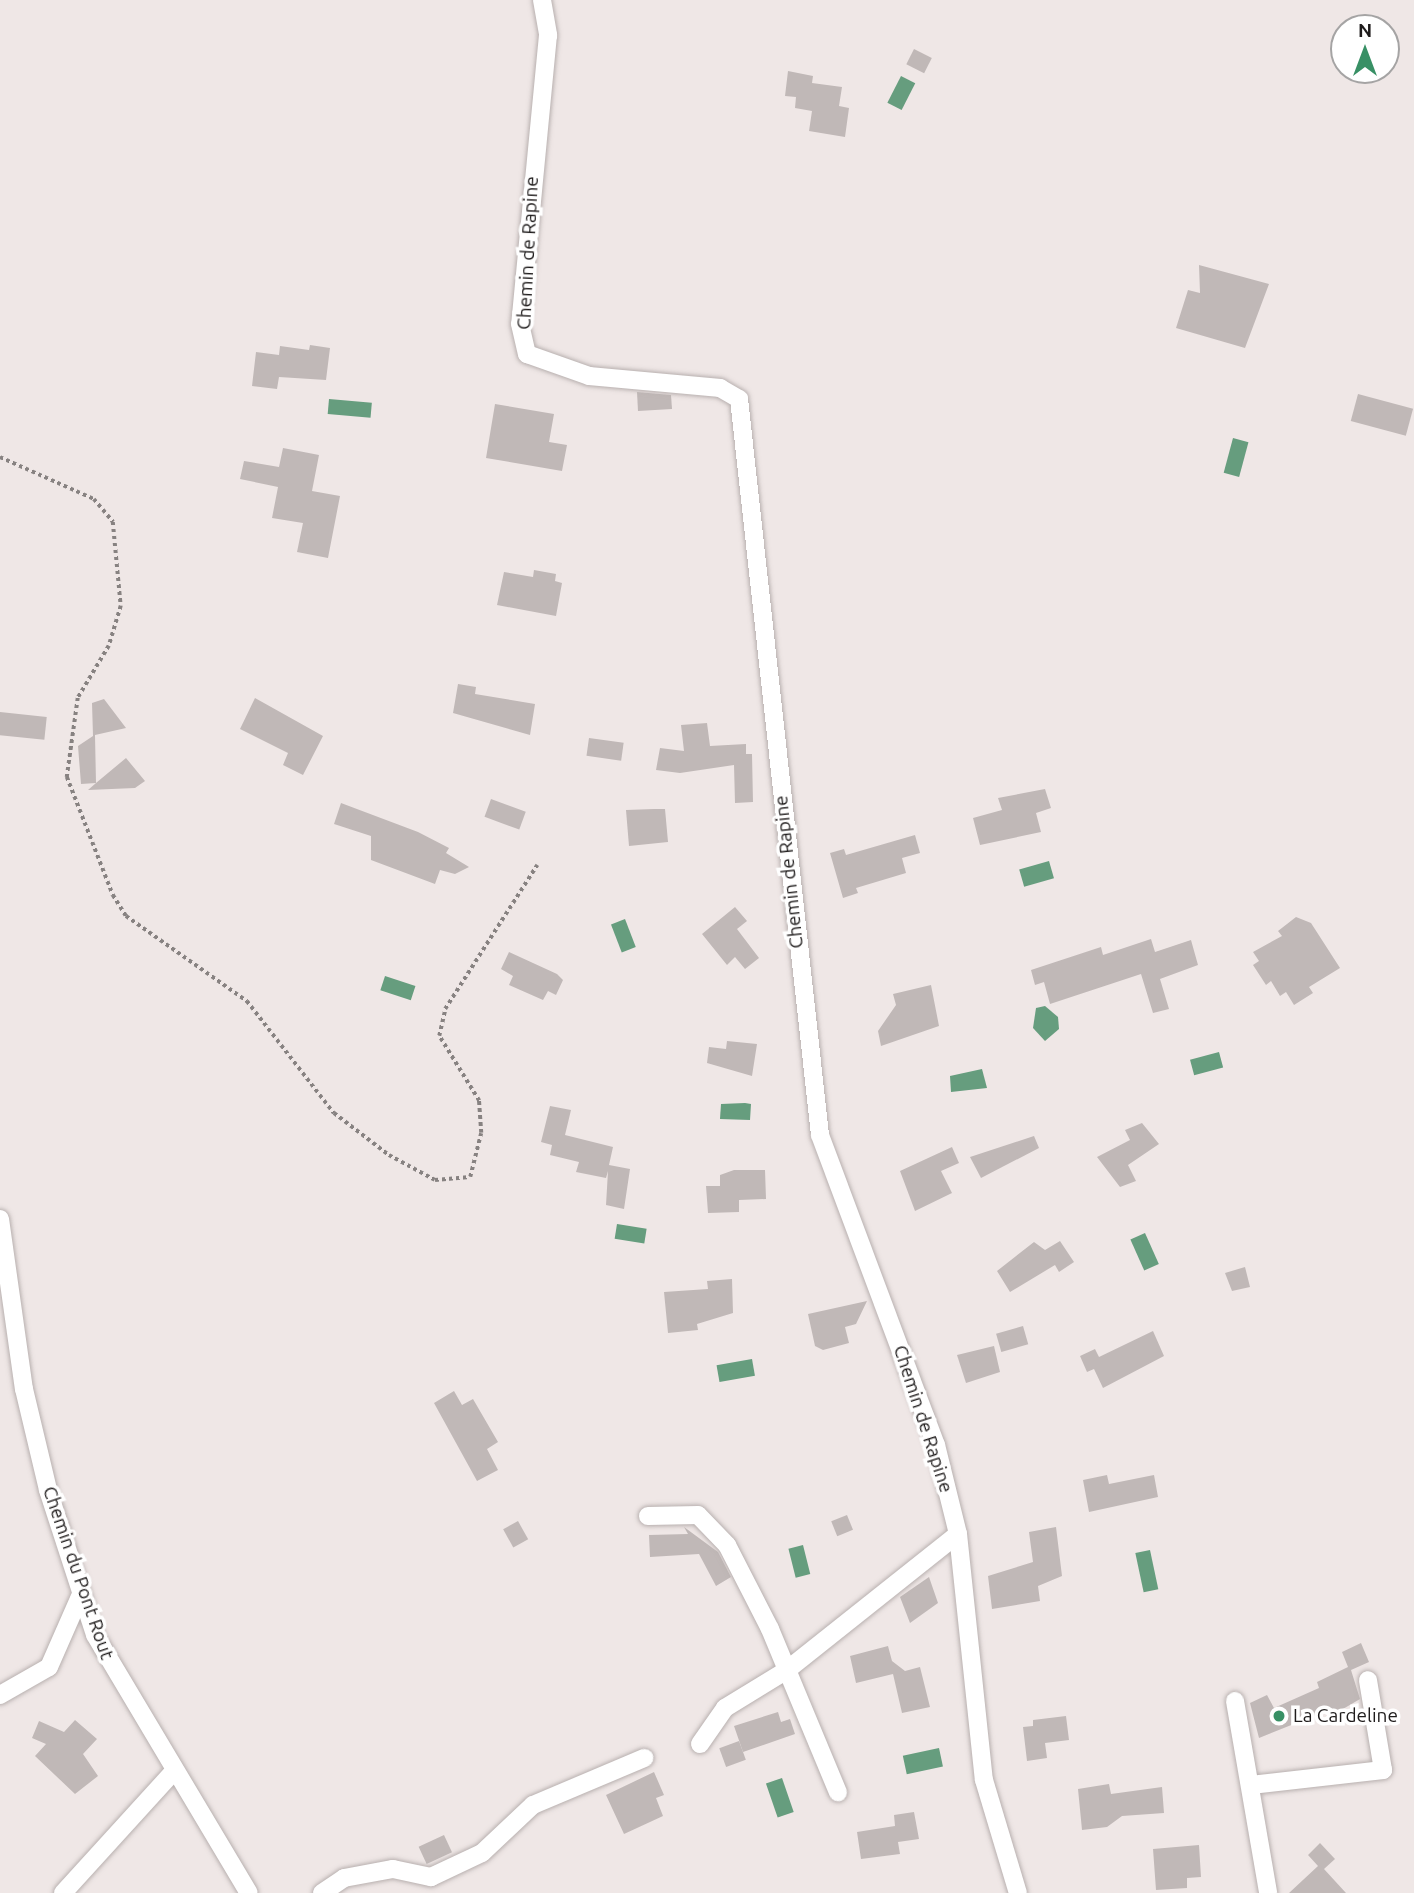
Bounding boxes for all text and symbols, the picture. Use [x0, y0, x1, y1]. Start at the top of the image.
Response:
north arrow [1330, 14, 1400, 84]
text: N [1358, 19, 1372, 41]
street label: Chemin de Rapine [513, 176, 543, 330]
street label: Chemin de Rapine [770, 794, 808, 950]
street label: Chemin de Rapine [888, 1342, 958, 1496]
street label: Chemin du Pont Rout [38, 1483, 118, 1663]
place label: La Cardeline [1293, 1705, 1398, 1727]
marker: La Cardeline [1271, 1708, 1287, 1724]

